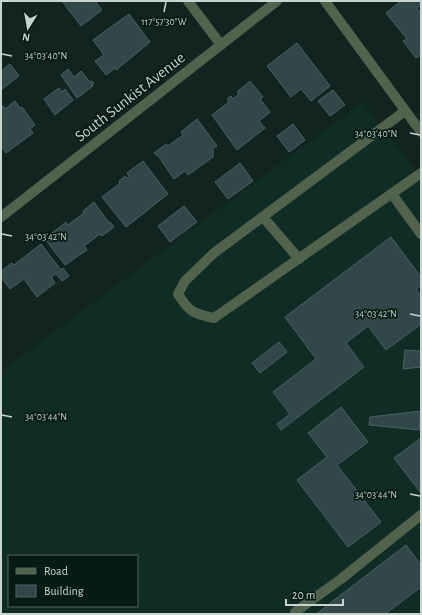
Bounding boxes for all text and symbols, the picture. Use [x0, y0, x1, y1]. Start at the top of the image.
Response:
north arrow [8, 8, 48, 48]
text: 117°57'30"W [141, 17, 187, 27]
text: N [21, 31, 31, 43]
street label: South Sunkist Avenue [72, 49, 188, 145]
text: 34°03'40"N [25, 51, 67, 61]
text: 34°03'40"N [355, 129, 397, 139]
text: 34°03'42"N [25, 232, 67, 242]
text: 34°03'42"N [355, 309, 397, 319]
text: 34°03'44"N [25, 412, 67, 422]
text: 34°03'44"N [355, 490, 397, 500]
legend [8, 555, 138, 607]
text: Road [44, 565, 68, 577]
scale bar [286, 581, 343, 607]
text: Building [44, 585, 84, 597]
text: 20 m [292, 589, 315, 601]

